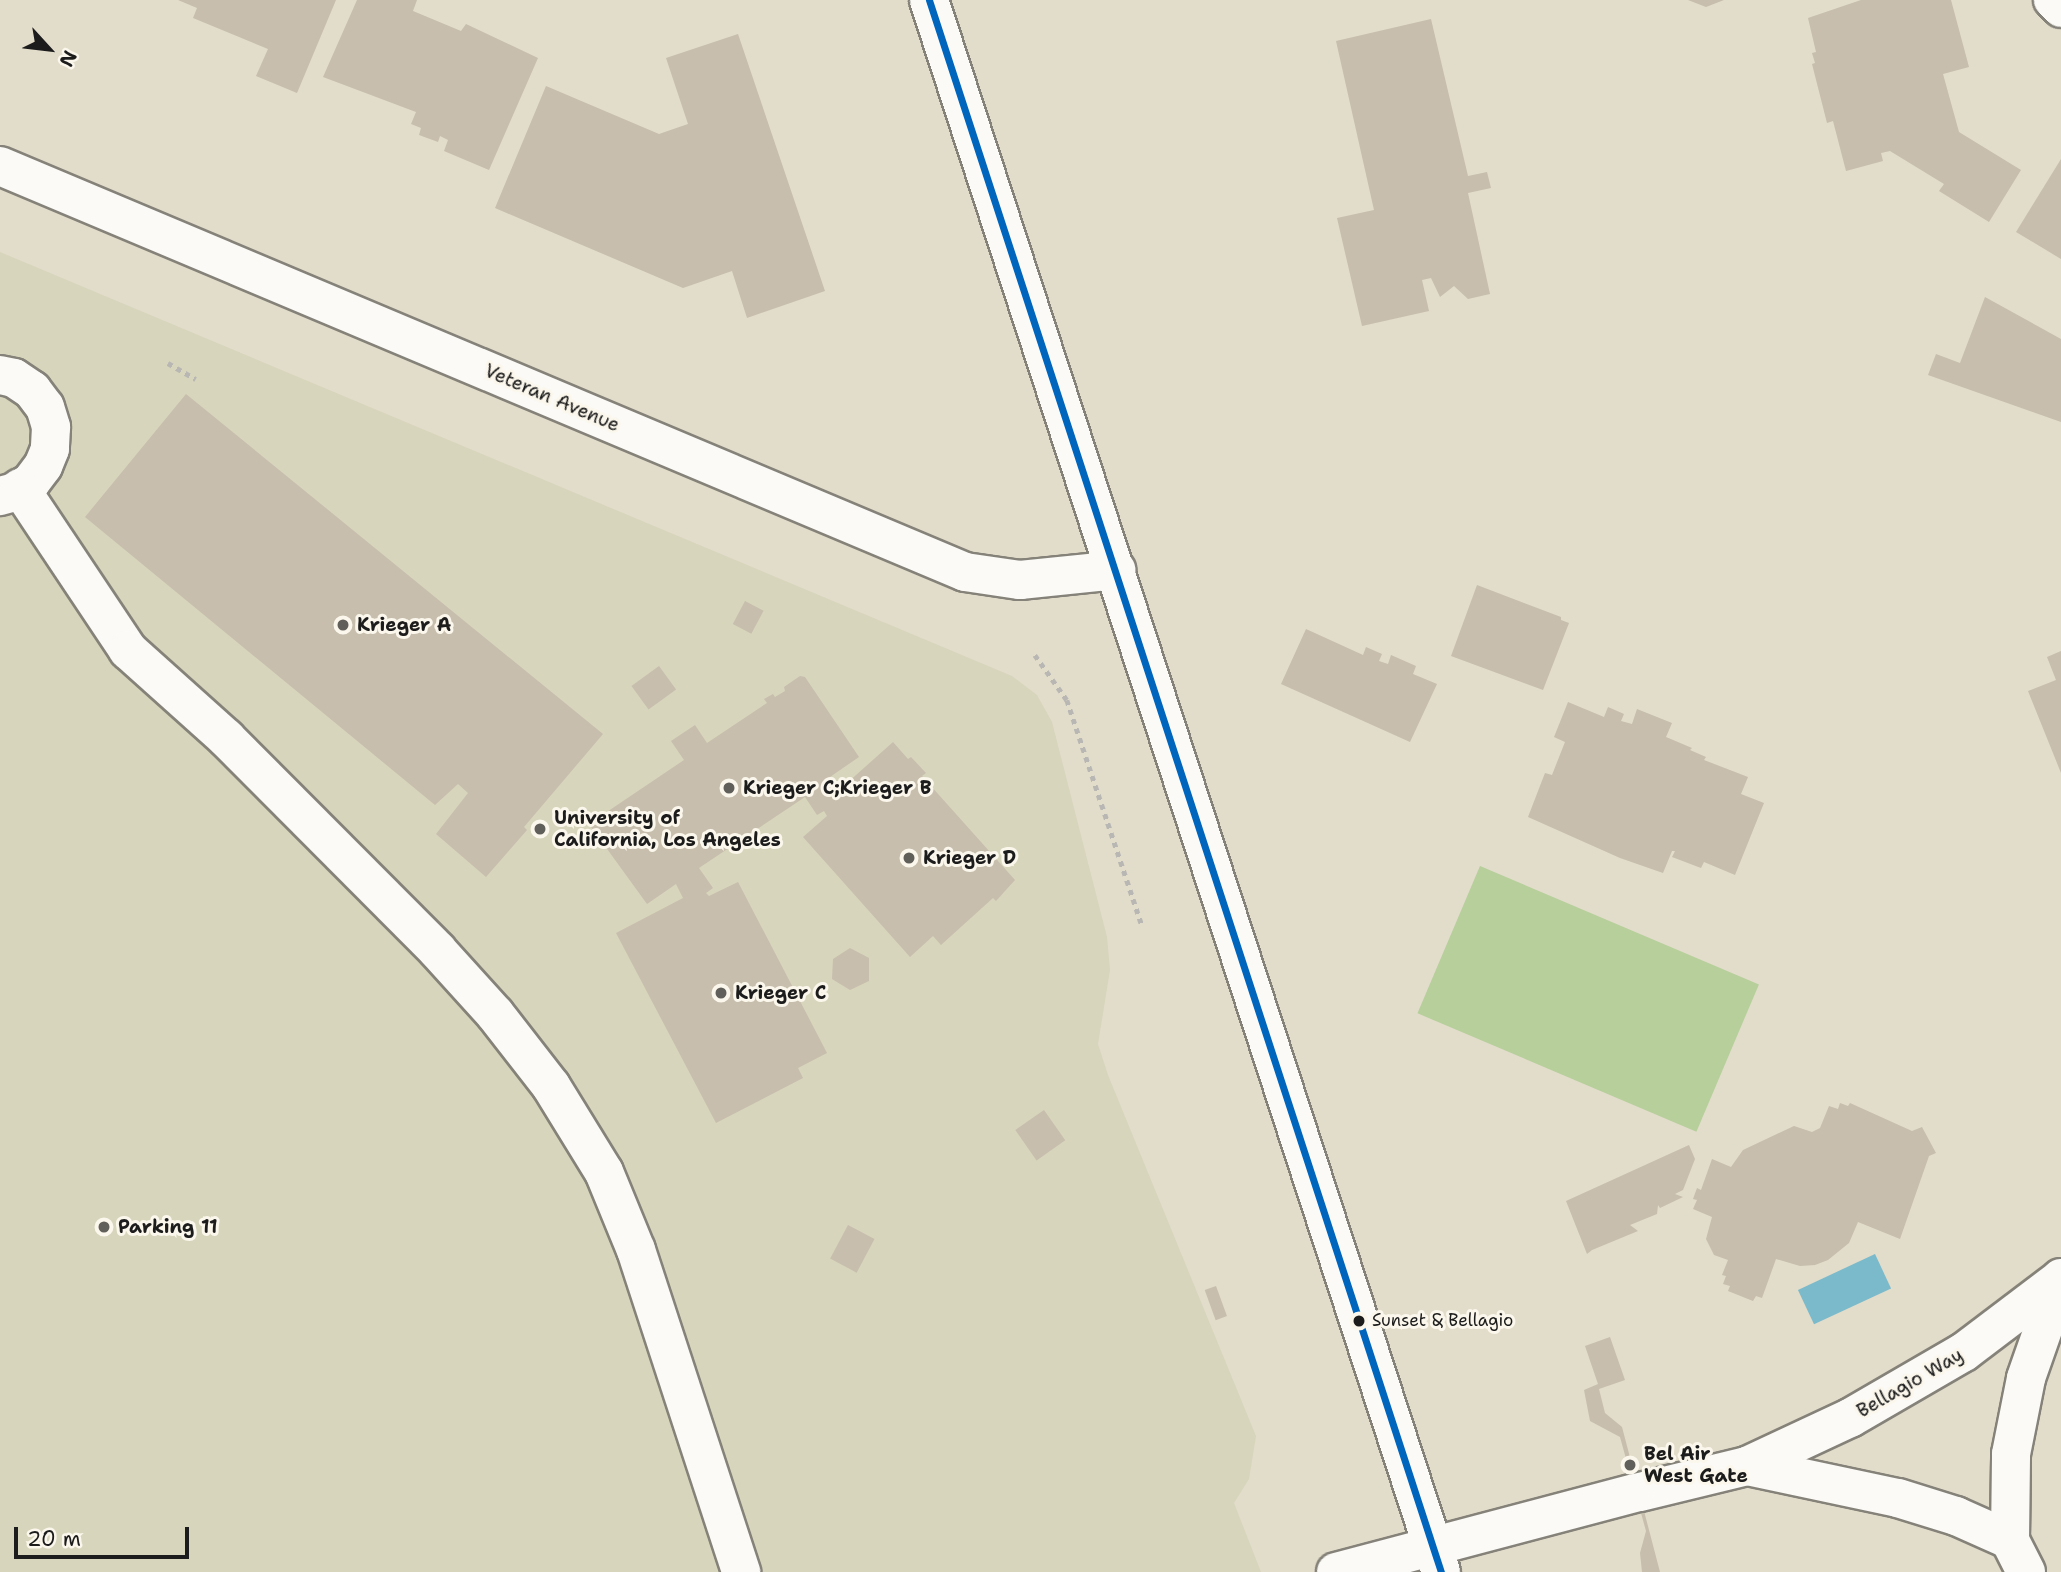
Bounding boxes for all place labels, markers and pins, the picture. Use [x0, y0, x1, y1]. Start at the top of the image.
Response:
place label: Krieger A [357, 614, 451, 636]
marker: Krieger A [335, 617, 351, 633]
place label: Krieger C;Krieger B [743, 777, 931, 799]
marker: Krieger C;Krieger B [721, 780, 737, 796]
place label: University of California, Los Angeles [554, 807, 781, 851]
marker: University of California, Los Angeles [532, 821, 548, 837]
place label: Krieger D [923, 847, 1016, 869]
marker: Krieger D [901, 850, 917, 866]
place label: Krieger C [735, 982, 827, 1004]
marker: Krieger C [713, 985, 729, 1001]
place label: Parking 11 [118, 1216, 218, 1238]
marker: Parking 11 [96, 1219, 112, 1235]
place label: Sunset & Bellagio [1372, 1311, 1513, 1331]
marker: Sunset & Bellagio [1352, 1314, 1366, 1328]
place label: Bel Air West Gate [1644, 1443, 1748, 1487]
marker: Bel Air West Gate [1622, 1457, 1638, 1473]

